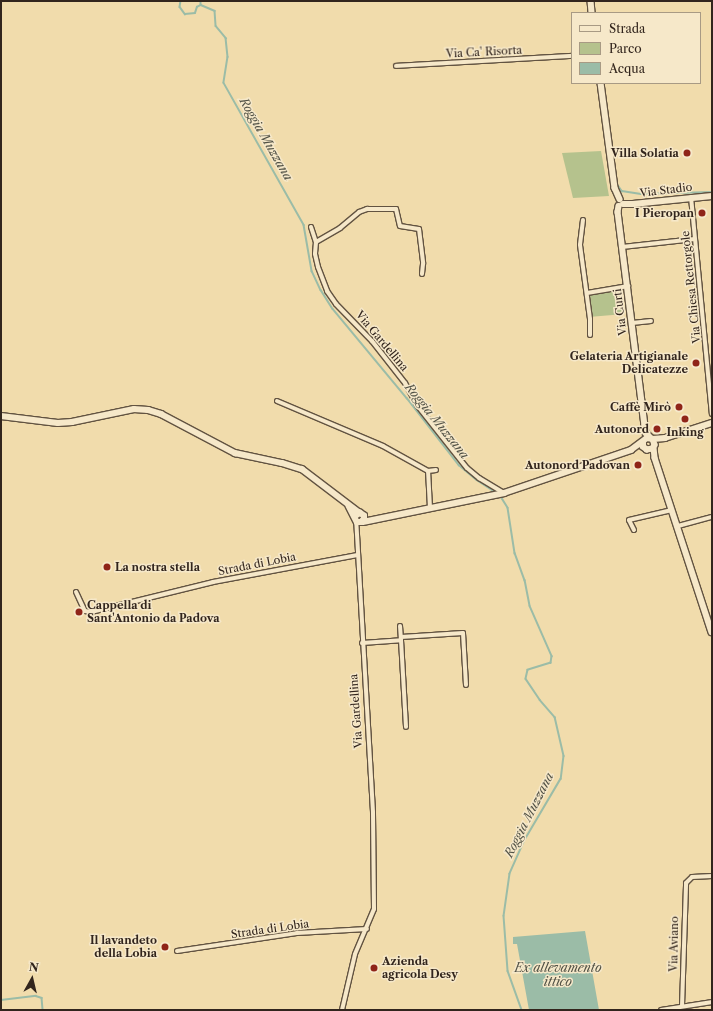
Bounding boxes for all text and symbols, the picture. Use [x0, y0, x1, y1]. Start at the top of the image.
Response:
legend [571, 12, 701, 84]
text: Strada [609, 21, 645, 36]
text: Parco [609, 41, 642, 56]
street label: Via Ca' Risorta [445, 43, 523, 61]
text: Acqua [609, 61, 645, 76]
water label: Roggia Muzzana [237, 95, 295, 183]
place label: Villa Solatia [611, 146, 679, 160]
marker: Villa Solatia [682, 148, 692, 158]
street label: Via Stadio [639, 180, 693, 200]
place label: I Pieropan [635, 206, 694, 220]
marker: I Pieropan [697, 208, 707, 218]
street label: Via Chiesa Rettorgole [678, 230, 704, 344]
street label: Via Curti [611, 288, 629, 336]
street label: Via Gardellina [353, 308, 411, 374]
place label: Gelateria Artigianale Delicatezze [569, 350, 688, 376]
marker: Gelateria Artigianale Delicatezze [691, 358, 701, 368]
water label: Roggia Muzzana [402, 380, 472, 462]
place label: Caffè Mirò [610, 400, 671, 414]
marker: Caffè Mirò [674, 402, 684, 412]
marker: Inking [680, 414, 690, 424]
place label: Autonord [595, 422, 649, 436]
marker: Autonord [652, 424, 662, 434]
place label: Inking [666, 425, 704, 439]
place label: Autonord Padovan [525, 458, 630, 472]
marker: Autonord Padovan [633, 460, 643, 470]
street label: Strada di Lobia [217, 550, 297, 578]
place label: La nostra stella [115, 560, 200, 574]
marker: La nostra stella [102, 562, 112, 572]
place label: Cappella di Sant'Antonio da Padova [87, 599, 220, 625]
marker: Cappella di Sant'Antonio da Padova [74, 607, 84, 617]
street label: Via Gardellina [347, 673, 365, 749]
water label: Roggia Muzzana [501, 770, 557, 860]
street label: Via Aviano [667, 916, 681, 972]
street label: Strada di Lobia [230, 917, 310, 941]
place label: Il lavandeto della Lobia [90, 934, 157, 960]
marker: Il lavandeto della Lobia [160, 942, 170, 952]
place label: Azienda agricola Desy [382, 955, 458, 981]
north arrow [12, 959, 52, 999]
text: N [28, 960, 39, 975]
water label: Ex allevamento ittico [514, 961, 602, 989]
marker: Azienda agricola Desy [369, 963, 379, 973]

